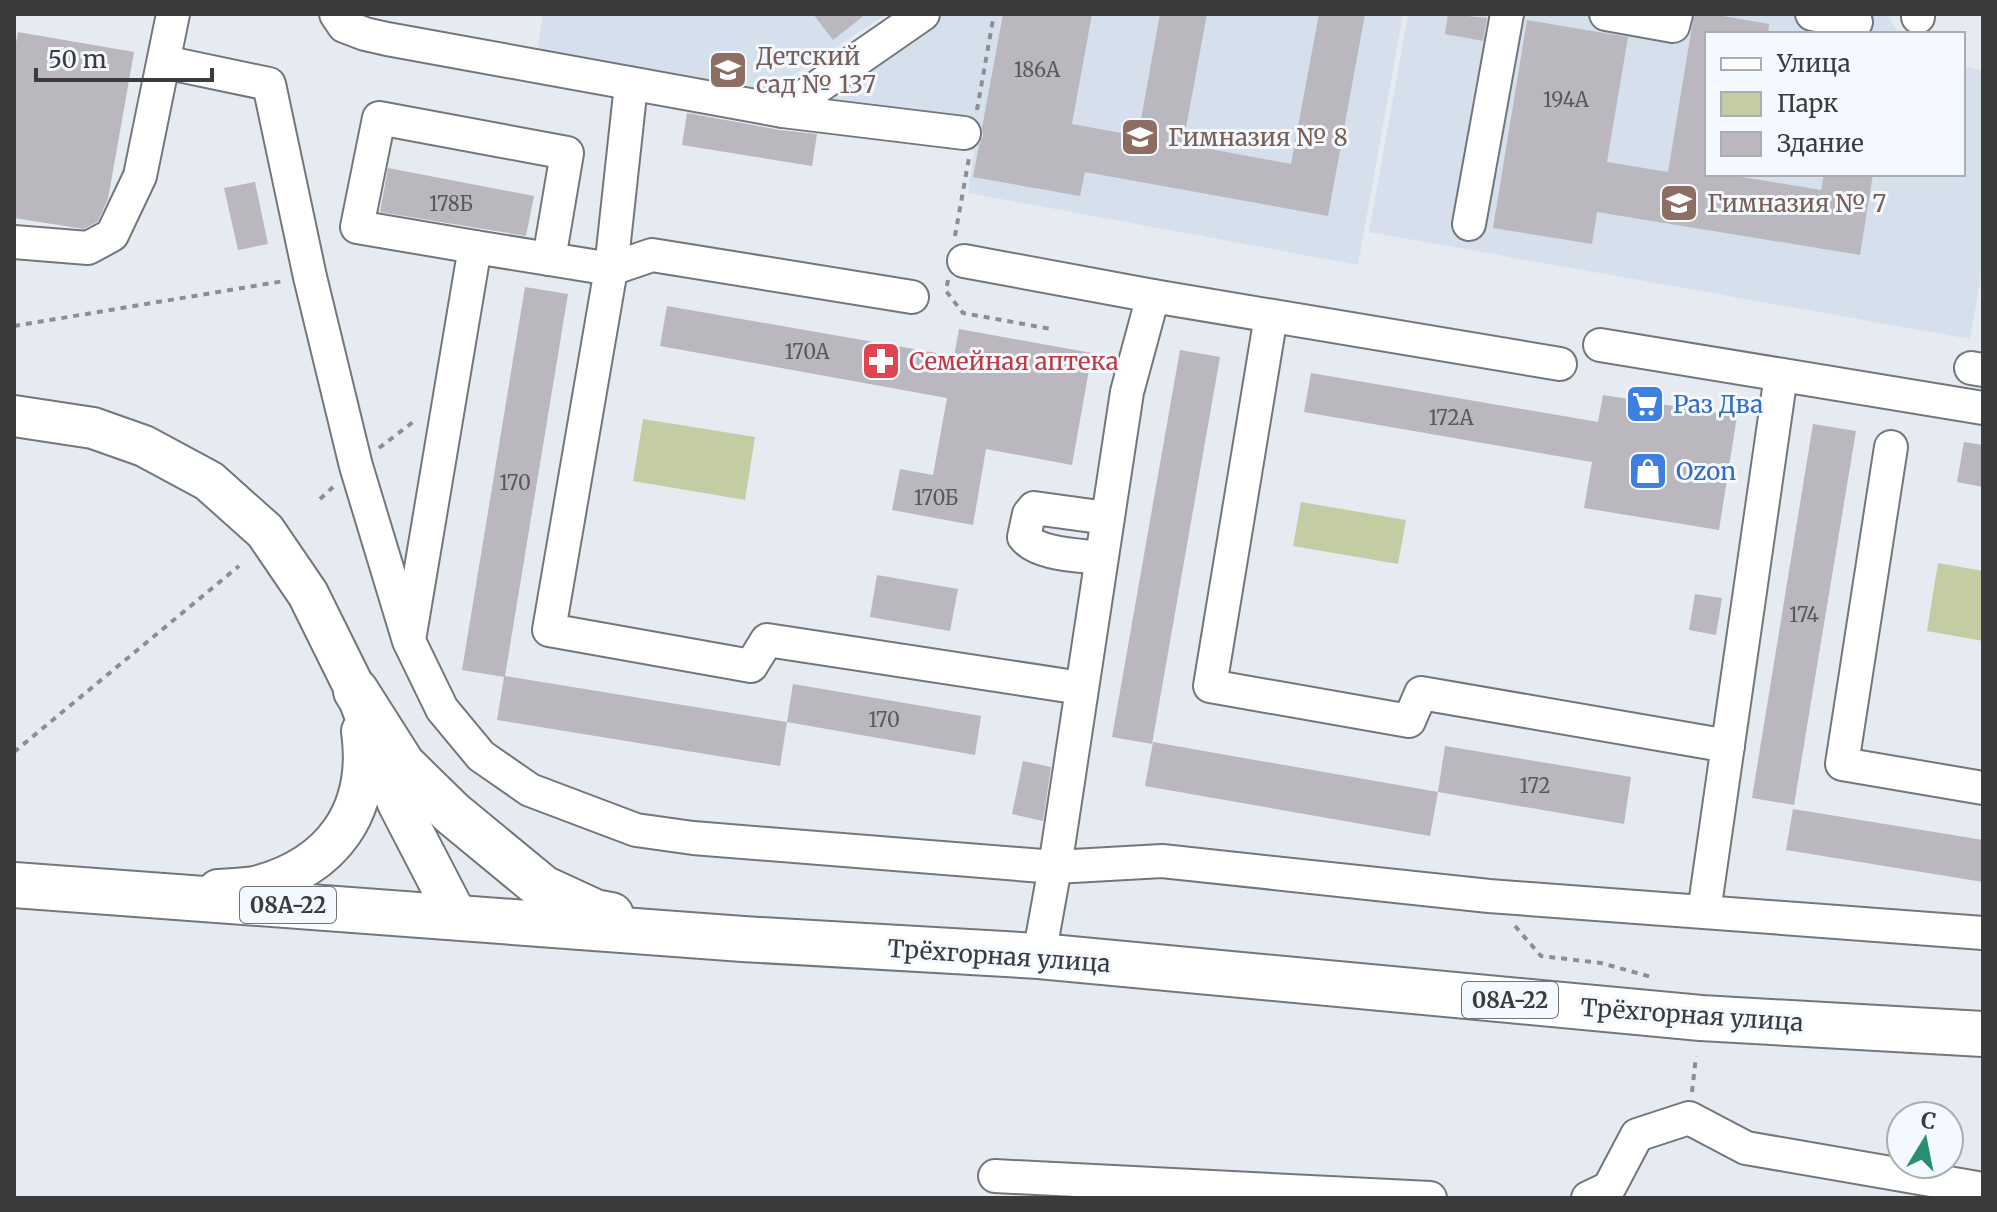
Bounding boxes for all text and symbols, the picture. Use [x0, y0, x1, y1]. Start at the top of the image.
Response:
scale bar [36, 32, 212, 82]
legend [1705, 32, 1965, 176]
place label: Детский сад № 137 [756, 41, 876, 100]
text: 50 m [48, 44, 107, 75]
text: Улица [1776, 48, 1851, 79]
school or university icon: Детский сад № 137 [707, 49, 749, 91]
house number: 186А [1014, 57, 1061, 82]
house number: 194А [1543, 87, 1590, 112]
text: Парк [1777, 88, 1838, 119]
school or university icon: Гимназия № 8 [1119, 116, 1161, 158]
place label: Гимназия № 8 [1168, 122, 1348, 153]
text: Здание [1777, 128, 1864, 159]
school or university icon: Гимназия № 7 [1658, 182, 1700, 224]
place label: Гимназия № 7 [1707, 188, 1886, 219]
house number: 178Б [429, 191, 473, 216]
house number: 170А [784, 339, 830, 364]
pharmacy icon: Семейная аптека [860, 340, 902, 382]
place label: Семейная аптека [909, 346, 1119, 377]
supermarket icon: Раз Два [1624, 383, 1666, 425]
place label: Раз Два [1673, 389, 1763, 420]
house number: 172А [1428, 405, 1474, 430]
shop icon: Ozon [1627, 450, 1669, 492]
place label: Ozon [1676, 456, 1736, 487]
house number: 170 [499, 470, 531, 495]
house number: 170Б [914, 485, 958, 510]
house number: 174 [1789, 602, 1819, 627]
house number: 170 [868, 707, 900, 732]
house number: 172 [1520, 773, 1550, 798]
road number: 08А-22 [240, 887, 336, 923]
street label: Трёхгорная улица [887, 933, 1112, 979]
road number: 08А-22 [1462, 982, 1558, 1018]
street label: Трёхгорная улица [1580, 992, 1805, 1038]
north arrow [1885, 1100, 1965, 1180]
text: С [1919, 1105, 1938, 1135]

